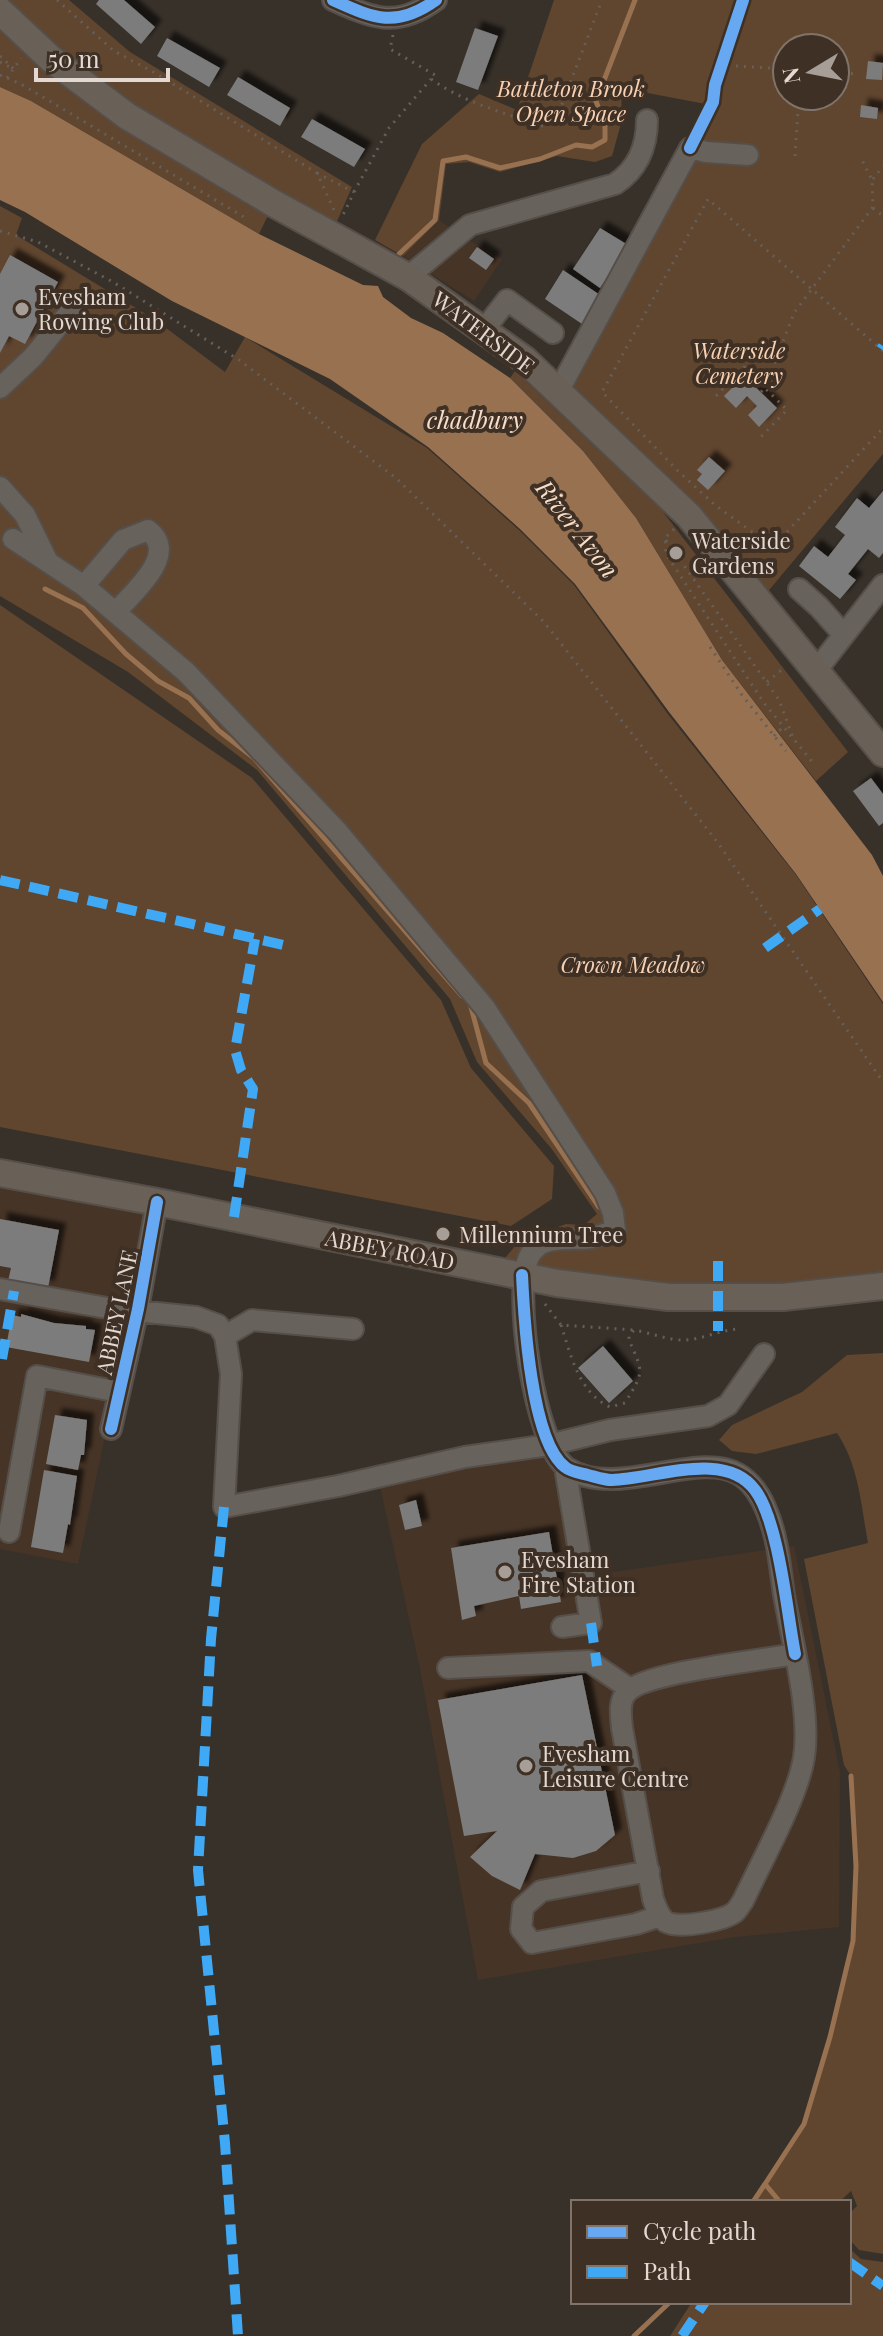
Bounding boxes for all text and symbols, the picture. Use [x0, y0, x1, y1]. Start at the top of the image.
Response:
scale bar [36, 32, 168, 82]
north arrow [771, 32, 851, 112]
text: 50 m [48, 42, 100, 74]
text: N [774, 65, 806, 86]
park label: Battleton Brook Open Space [496, 73, 645, 128]
place label: Evesham Rowing Club [38, 281, 164, 336]
street label: WATERSIDE [426, 283, 541, 380]
marker: Evesham Rowing Club [13, 300, 31, 318]
park label: Waterside Cemetery [693, 335, 786, 390]
water label: chadbury [427, 403, 523, 435]
water label: River Avon [529, 472, 626, 584]
place label: Waterside Gardens [691, 525, 791, 580]
marker: Waterside Gardens [667, 544, 685, 562]
park label: Crown Meadow [560, 949, 706, 979]
place label: Millennium Tree [459, 1219, 623, 1249]
street label: ABBEY ROAD [322, 1222, 457, 1276]
marker: Millennium Tree [434, 1225, 452, 1243]
street label: ABBEY LANE [88, 1247, 144, 1378]
place label: Evesham Fire Station [521, 1544, 636, 1599]
marker: Evesham Fire Station [496, 1563, 514, 1581]
place label: Evesham Leisure Centre [542, 1738, 689, 1793]
marker: Evesham Leisure Centre [517, 1757, 535, 1775]
legend [571, 2200, 851, 2304]
text: Cycle path [643, 2214, 756, 2246]
text: Path [643, 2254, 691, 2286]

